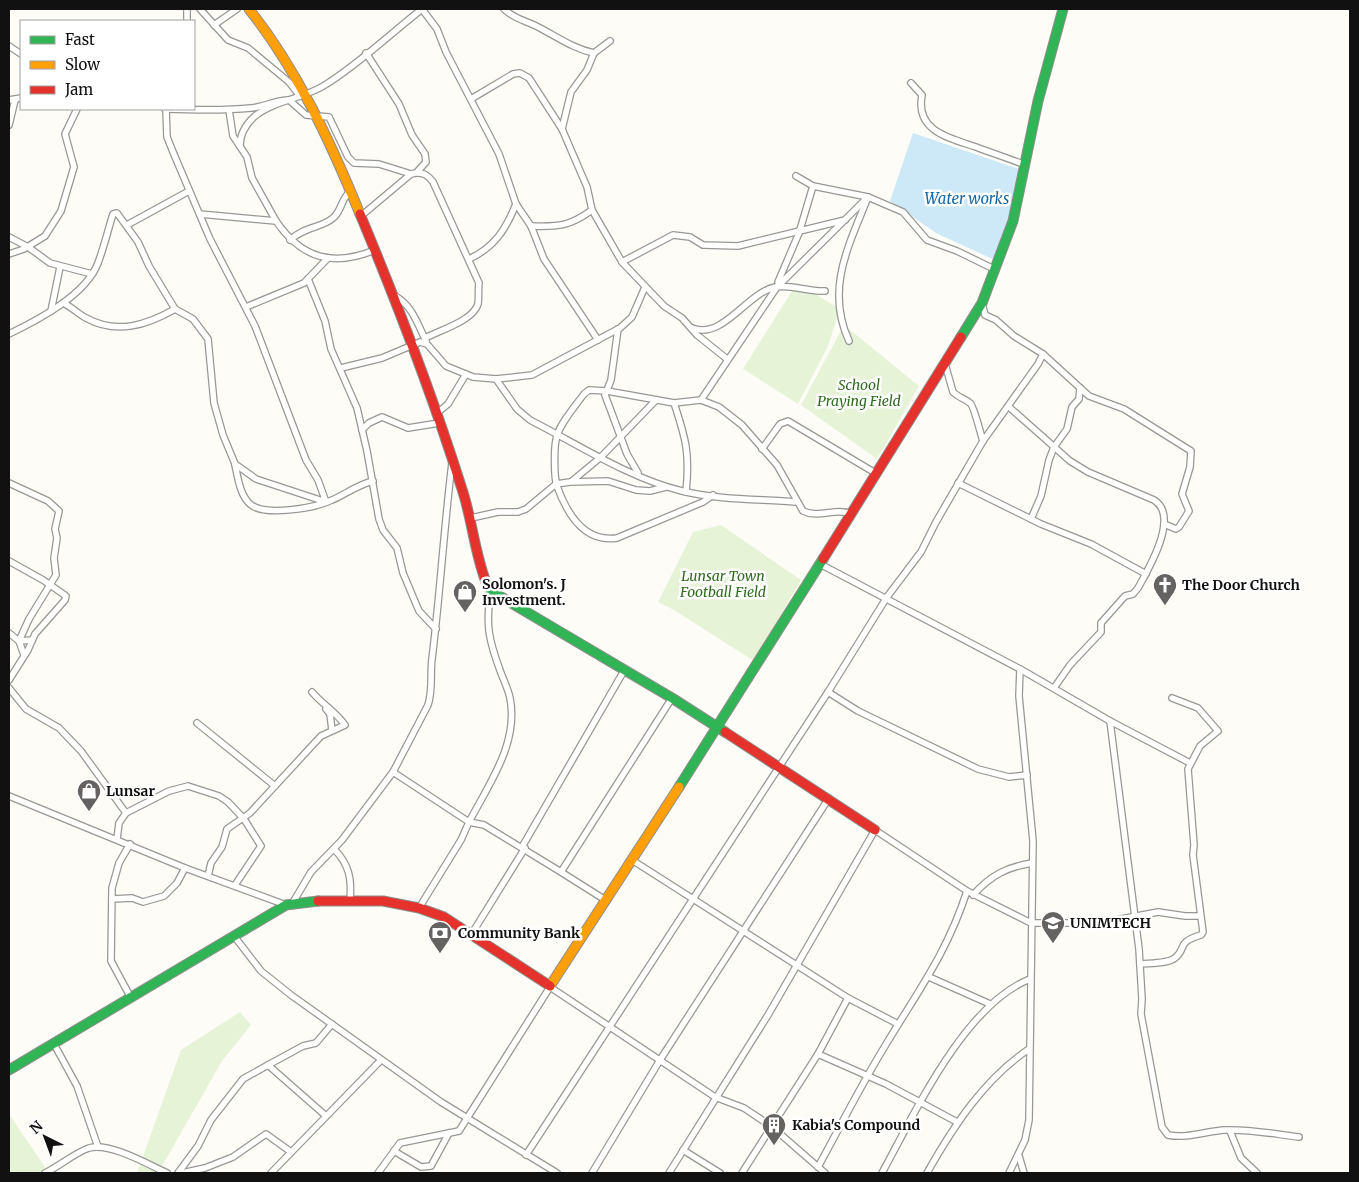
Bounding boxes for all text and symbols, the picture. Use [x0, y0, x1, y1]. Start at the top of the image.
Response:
legend [20, 20, 195, 110]
text: Fast [65, 30, 95, 49]
text: Slow [65, 55, 100, 74]
text: Jam [64, 80, 93, 99]
water label: Water works [925, 189, 1009, 208]
park label: School Praying Field [817, 376, 901, 410]
park label: Lunsar Town Football Field [679, 567, 766, 601]
church icon: The Door Church [1152, 572, 1178, 606]
place label: Solomon's. J Investment. [482, 575, 567, 609]
place label: The Door Church [1182, 576, 1301, 594]
shop icon: Solomon's. J Investment. [452, 579, 478, 613]
shop icon: Lunsar [76, 778, 102, 812]
place label: Lunsar [106, 782, 155, 800]
school or university icon: UNIMTECH [1040, 910, 1066, 944]
place label: UNIMTECH [1070, 914, 1152, 932]
bank icon: Community Bank [427, 920, 453, 954]
place label: Community Bank [458, 924, 581, 942]
north arrow [20, 1112, 70, 1162]
building icon: Kabia's Compound [761, 1112, 787, 1146]
place label: Kabia's Compound [792, 1116, 920, 1134]
text: N [26, 1117, 46, 1138]

